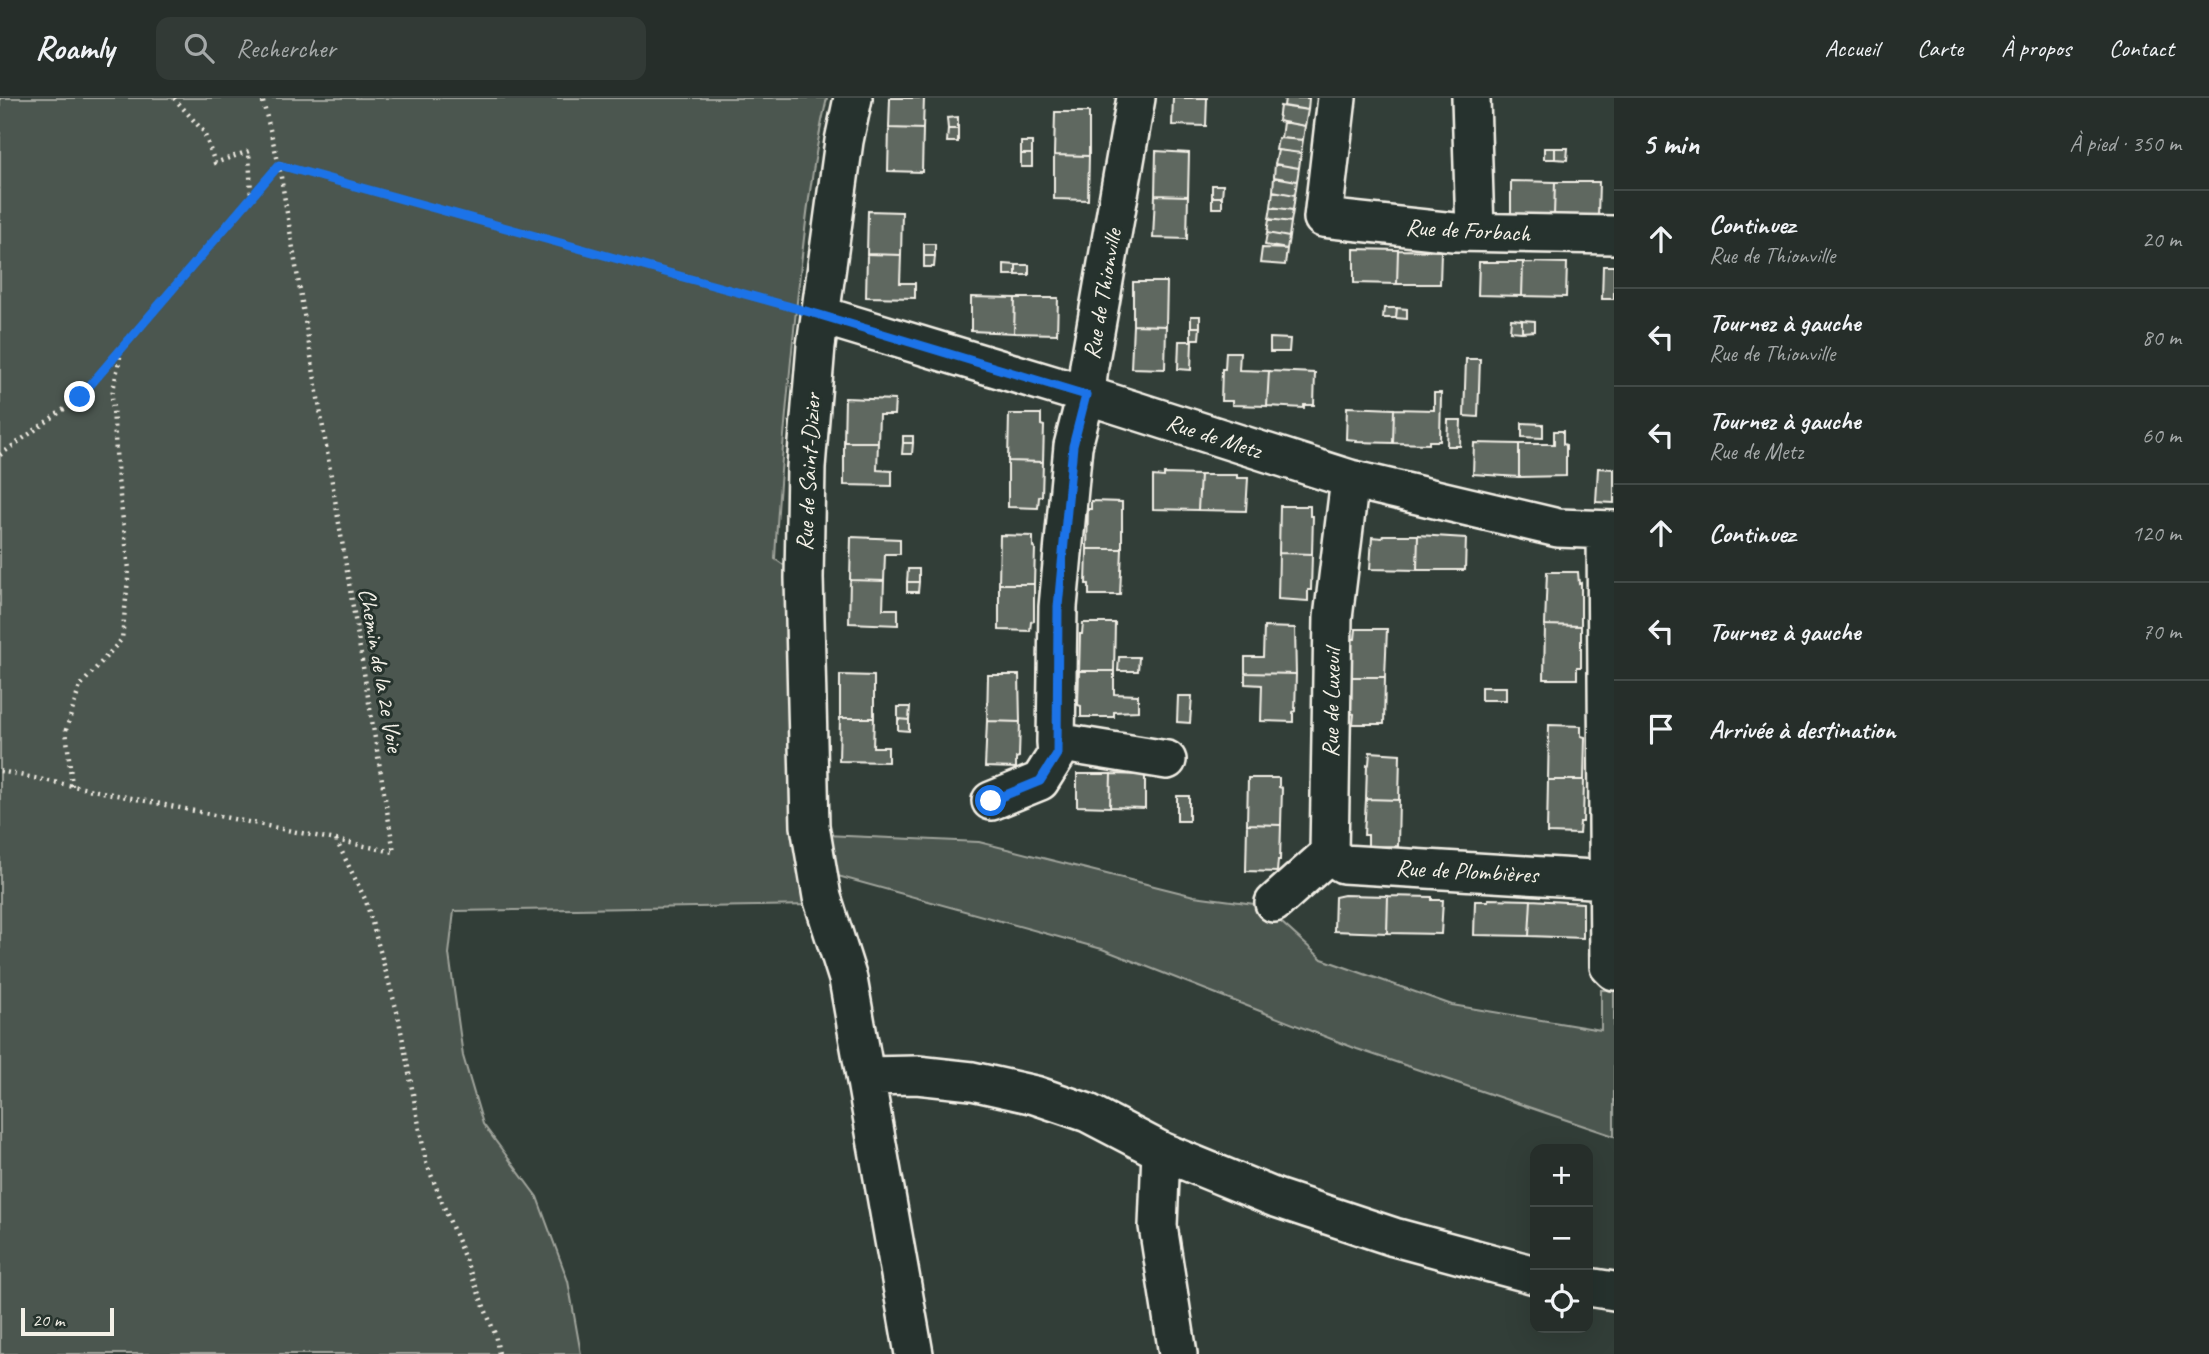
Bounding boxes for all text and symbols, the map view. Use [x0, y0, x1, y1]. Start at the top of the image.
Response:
search box [156, 17, 646, 80]
text: Roamly [35, 27, 114, 69]
icon: search [180, 29, 218, 67]
text: Rechercher [236, 32, 336, 65]
text: Accueil [1825, 33, 1879, 63]
text: Carte [1917, 33, 1963, 63]
text: À propos [2001, 33, 2071, 63]
text: Contact [2109, 33, 2174, 63]
text: 5 min [1642, 125, 1699, 163]
text: À pied · 350 m [2069, 129, 2181, 158]
text: Continuez [1709, 208, 1795, 241]
street label: Rue de Forbach [1405, 212, 1532, 248]
icon: ahead [1642, 220, 1680, 258]
street label: Rue de Thionville [1076, 224, 1129, 361]
text: 20 m [2142, 225, 2181, 254]
text: Rue de Thionville [1709, 241, 1835, 270]
text: Tournez à gauche [1709, 306, 1860, 339]
icon: left [1642, 318, 1680, 356]
text: 80 m [2142, 323, 2181, 352]
text: Rue de Thionville [1709, 339, 1835, 368]
route end [64, 381, 95, 412]
street label: Rue de Saint-Dizier [789, 390, 827, 552]
text: Tournez à gauche [1709, 404, 1860, 437]
street label: Rue de Metz [1163, 407, 1267, 466]
icon: left [1642, 416, 1680, 454]
text: 60 m [2142, 421, 2181, 450]
text: Rue de Metz [1709, 437, 1803, 466]
icon: ahead [1642, 514, 1680, 552]
text: Continuez [1709, 517, 1795, 550]
text: 120 m [2132, 519, 2181, 548]
street label: Chemin de la 2e Voie [352, 586, 411, 756]
icon: left [1642, 612, 1680, 650]
text: Tournez à gauche [1709, 615, 1860, 648]
text: 70 m [2142, 617, 2181, 646]
street label: Rue de Luxeuil [1315, 644, 1347, 758]
icon: arrive [1642, 710, 1680, 748]
text: Arrivée à destination [1709, 713, 1895, 746]
route start [975, 785, 1006, 816]
street label: Rue de Plombières [1395, 852, 1541, 890]
map controls [1530, 1144, 1593, 1333]
button: + [1530, 1144, 1593, 1207]
button: − [1530, 1207, 1593, 1270]
button: locate [1530, 1270, 1593, 1333]
scale bar [21, 1305, 114, 1337]
text: 20 m [32, 1308, 64, 1332]

